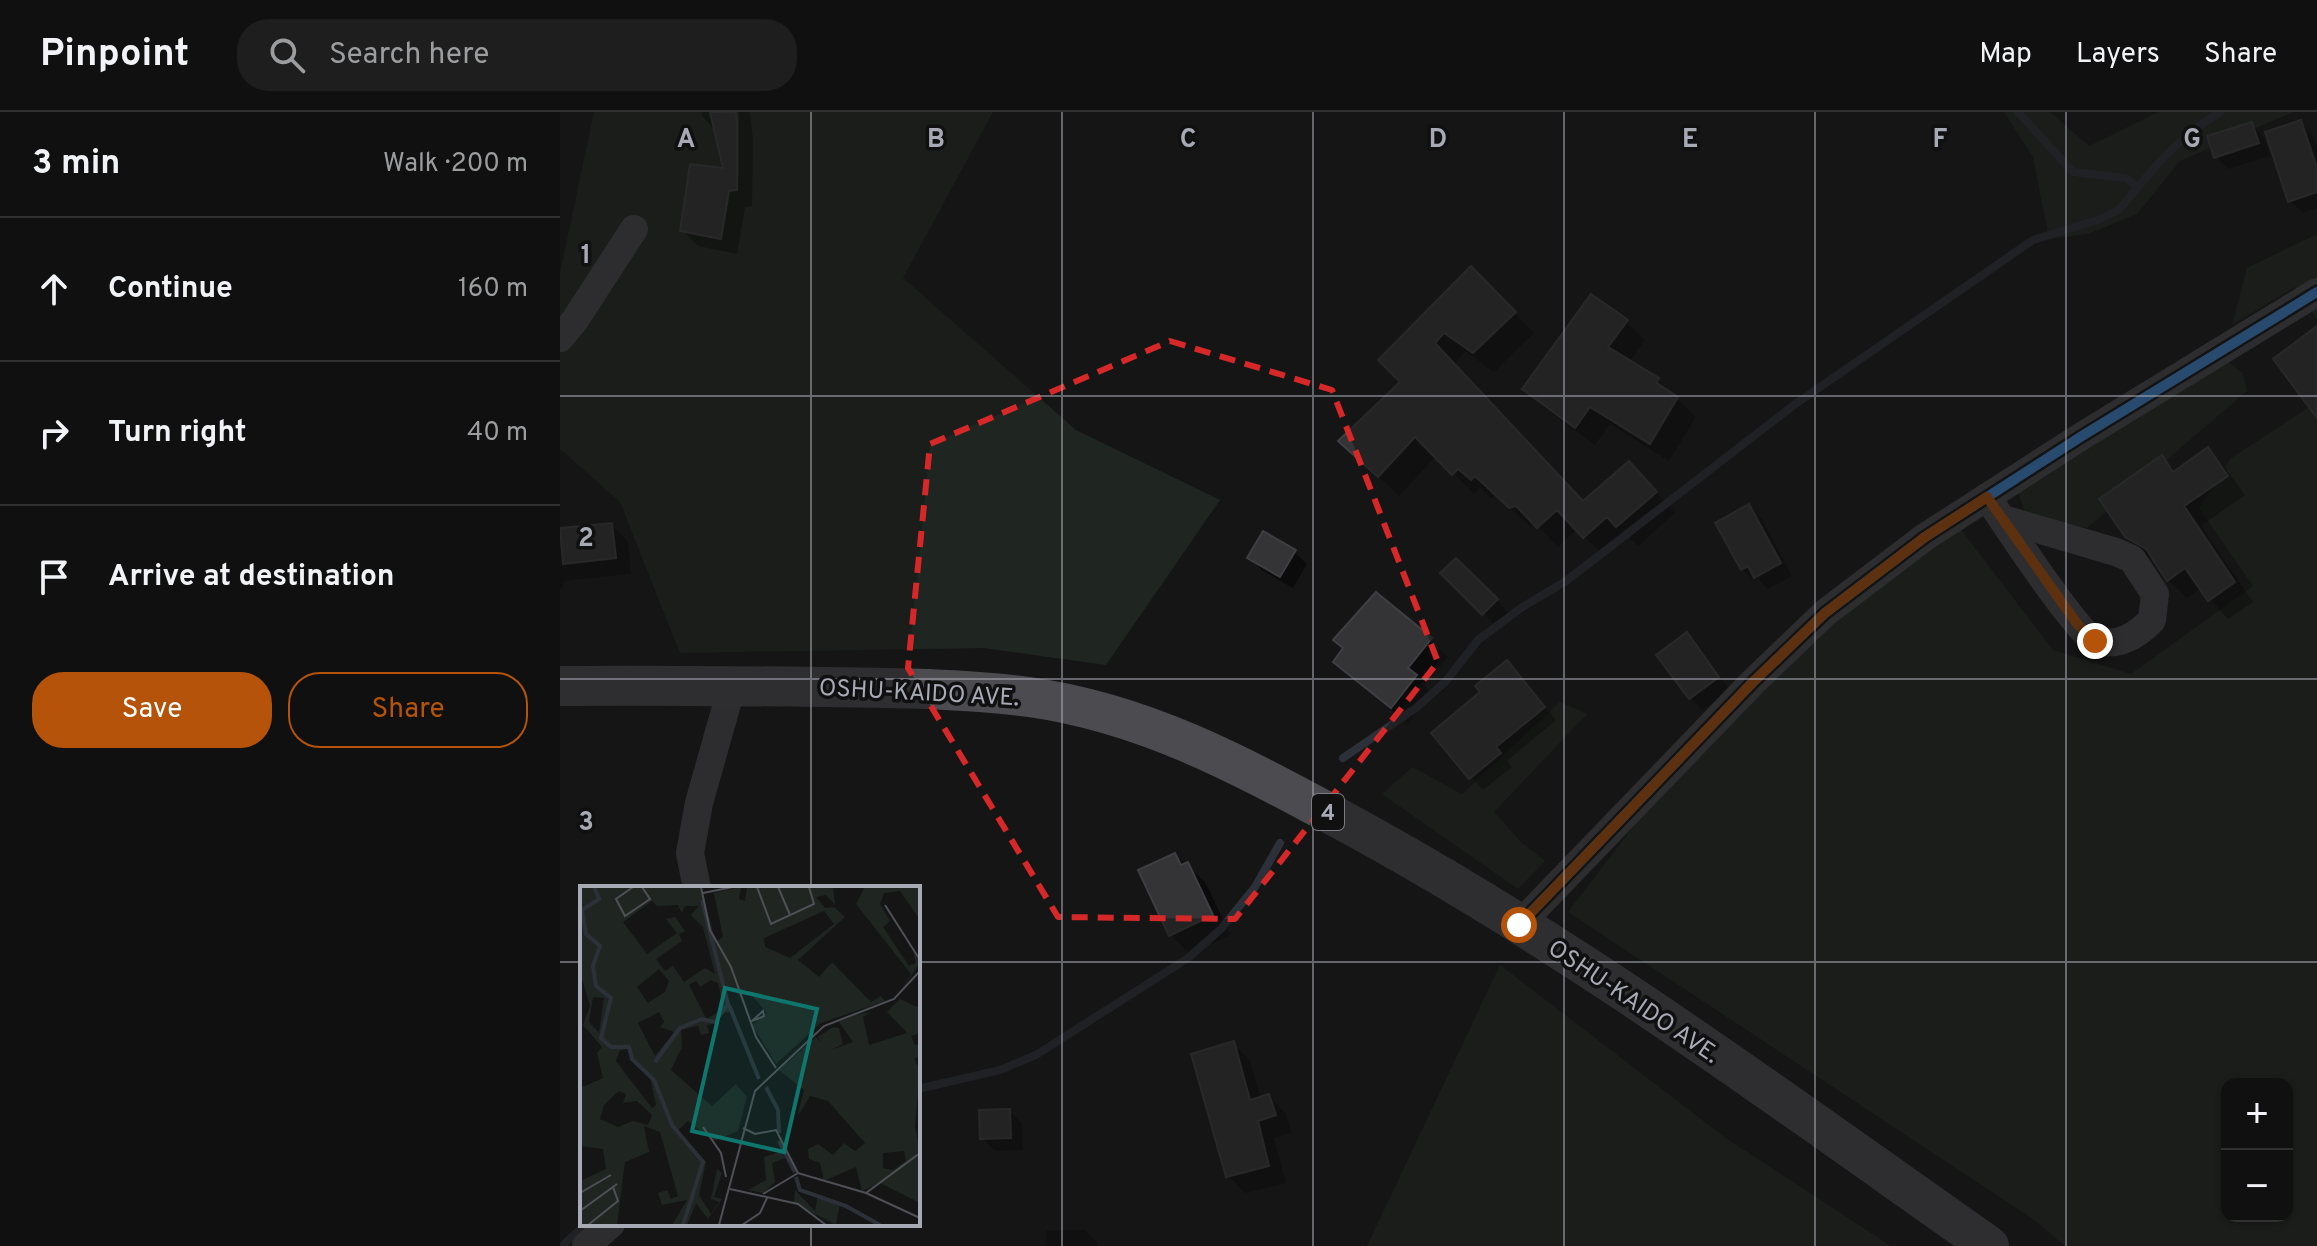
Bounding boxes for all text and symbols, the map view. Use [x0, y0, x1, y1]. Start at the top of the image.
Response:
search box [237, 19, 797, 91]
text: Pinpoint [40, 31, 189, 80]
icon: search [265, 33, 309, 77]
text: Search here [329, 37, 489, 74]
text: Map [1979, 37, 2032, 73]
text: Layers [2076, 37, 2160, 73]
text: Share [2204, 37, 2277, 73]
text: A [677, 124, 695, 157]
text: B [927, 124, 945, 157]
text: C [1180, 124, 1196, 157]
text: D [1429, 124, 1447, 157]
text: E [1682, 124, 1698, 157]
text: F [1933, 124, 1948, 157]
text: G [2183, 124, 2201, 157]
text: 3 min [32, 143, 120, 186]
text: Walk · 200 m [383, 148, 528, 181]
text: 1 [581, 240, 591, 273]
icon: ahead [32, 267, 76, 311]
text: Continue [108, 271, 233, 308]
text: 160 m [458, 273, 528, 306]
icon: right [32, 411, 76, 455]
text: Turn right [108, 415, 246, 452]
text: 40 m [467, 417, 528, 450]
text: 2 [578, 523, 594, 556]
icon: arrive [32, 555, 76, 599]
text: Arrive at destination [108, 559, 394, 596]
route end [2077, 623, 2113, 659]
button: Save [32, 672, 272, 748]
button: Share [288, 672, 528, 748]
street label: OSHU-KAIDO AVE. [818, 674, 1020, 714]
road number: 4 [1312, 794, 1344, 830]
text: 3 [578, 807, 594, 840]
inset map [580, 886, 920, 1226]
route start [1501, 907, 1537, 943]
street label: OSHU-KAIDO AVE. [1541, 934, 1724, 1071]
map controls [2221, 1078, 2293, 1222]
button: + [2221, 1078, 2293, 1150]
button: − [2221, 1150, 2293, 1222]

